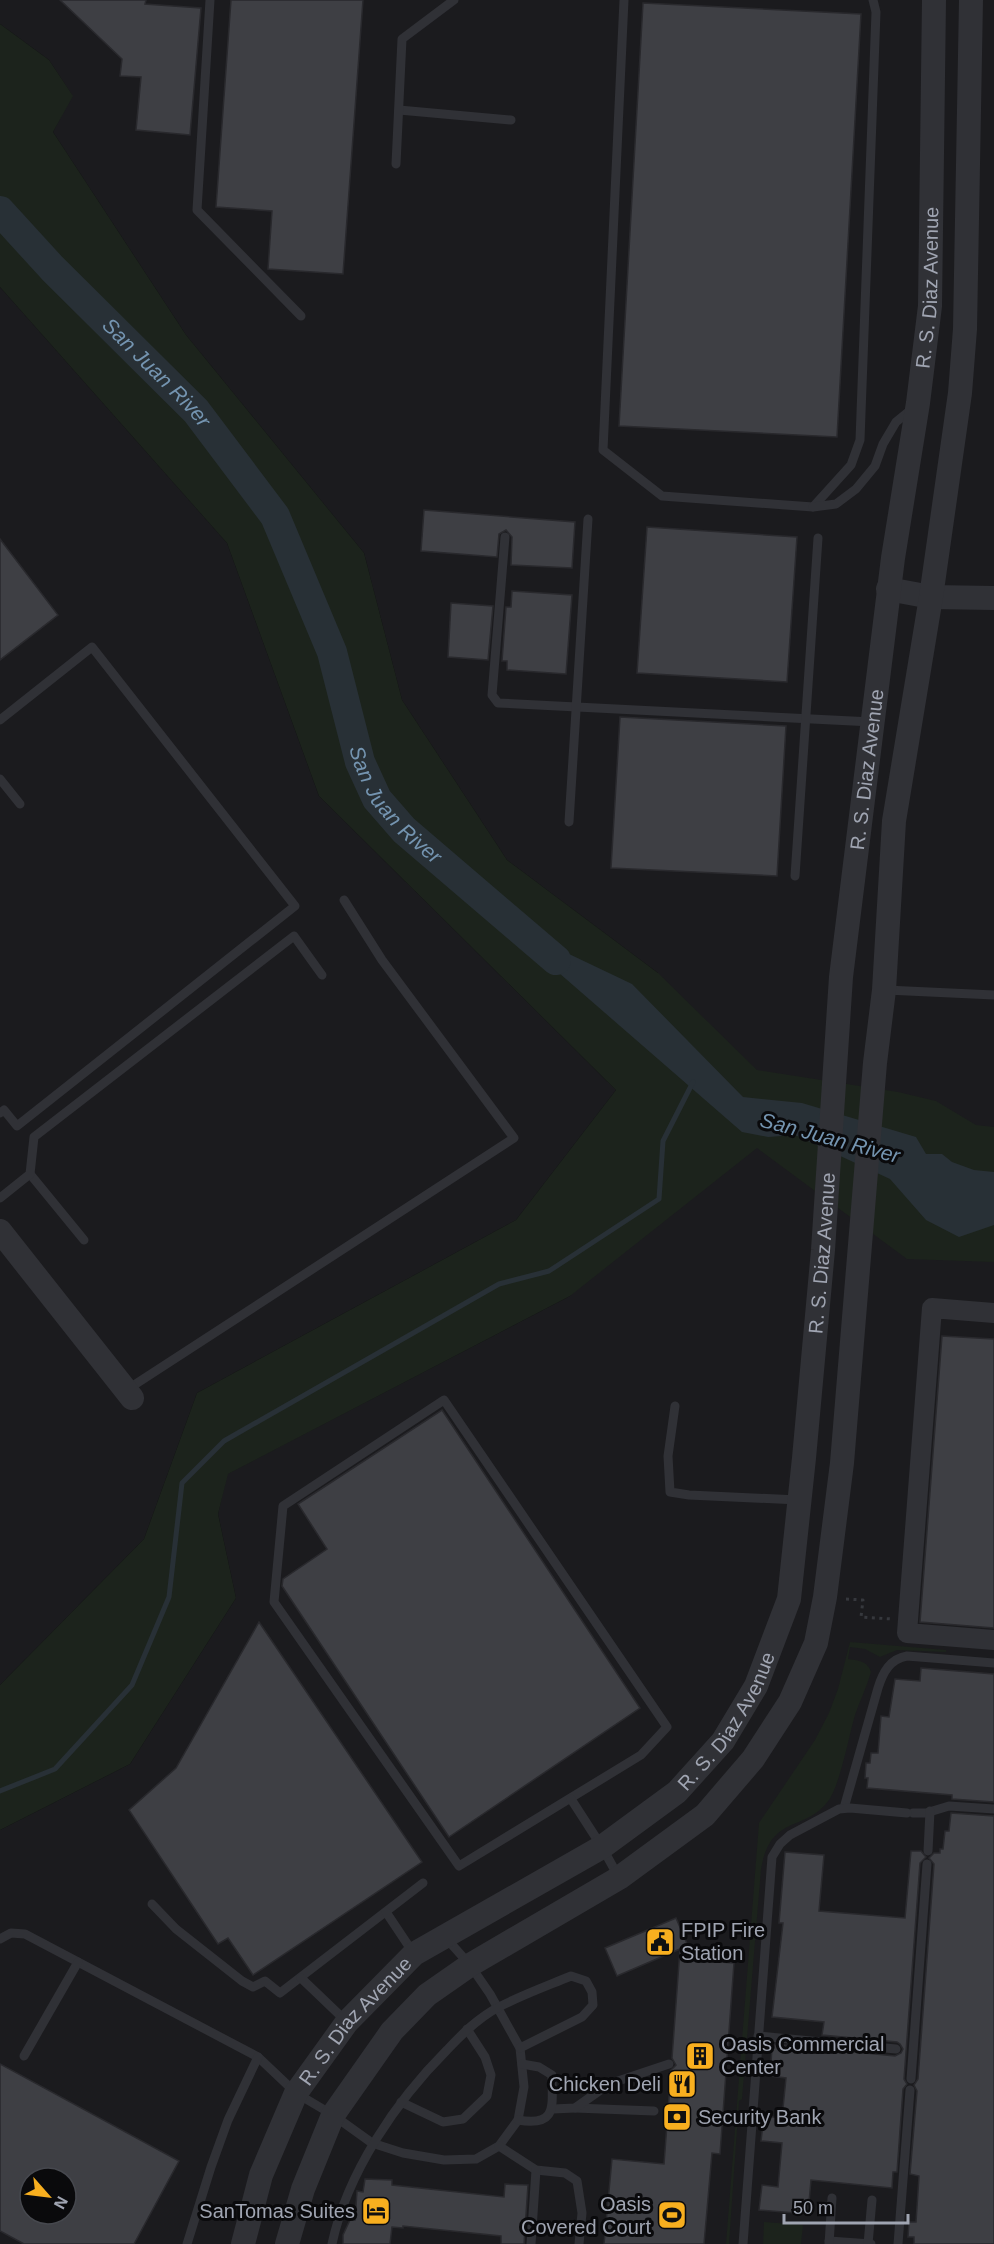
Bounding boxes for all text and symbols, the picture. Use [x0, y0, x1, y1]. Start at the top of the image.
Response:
street label: R. S. Diaz Avenue [911, 207, 942, 370]
water label: San Juan River [98, 313, 216, 432]
street label: R. S. Diaz Avenue [846, 688, 888, 851]
water label: San Juan River [345, 743, 447, 869]
water label: San Juan River [758, 1108, 903, 1167]
street label: R. S. Diaz Avenue [804, 1172, 839, 1335]
street label: R. S. Diaz Avenue [673, 1649, 779, 1795]
place label: FPIP Fire Station [681, 1919, 765, 1964]
public building icon: FPIP Fire Station [644, 1926, 676, 1958]
street label: R. S. Diaz Avenue [294, 1952, 416, 2089]
place label: Oasis Commercial Center [721, 2033, 884, 2078]
building icon: Oasis Commercial Center [684, 2040, 716, 2072]
restaurant icon: Chicken Deli [666, 2068, 698, 2100]
place label: Chicken Deli [549, 2073, 661, 2095]
bank icon: Security Bank [661, 2101, 693, 2133]
place label: Security Bank [698, 2106, 822, 2128]
north arrow [18, 2166, 78, 2226]
scale bar [784, 2187, 908, 2225]
place label: Oasis Covered Court [521, 2193, 651, 2238]
text: N [51, 2194, 71, 2212]
hotel icon: SanTomas Suites [360, 2195, 392, 2227]
text: 50 m [793, 2198, 833, 2218]
sports icon: Oasis Covered Court [656, 2199, 688, 2231]
place label: SanTomas Suites [199, 2200, 355, 2222]

